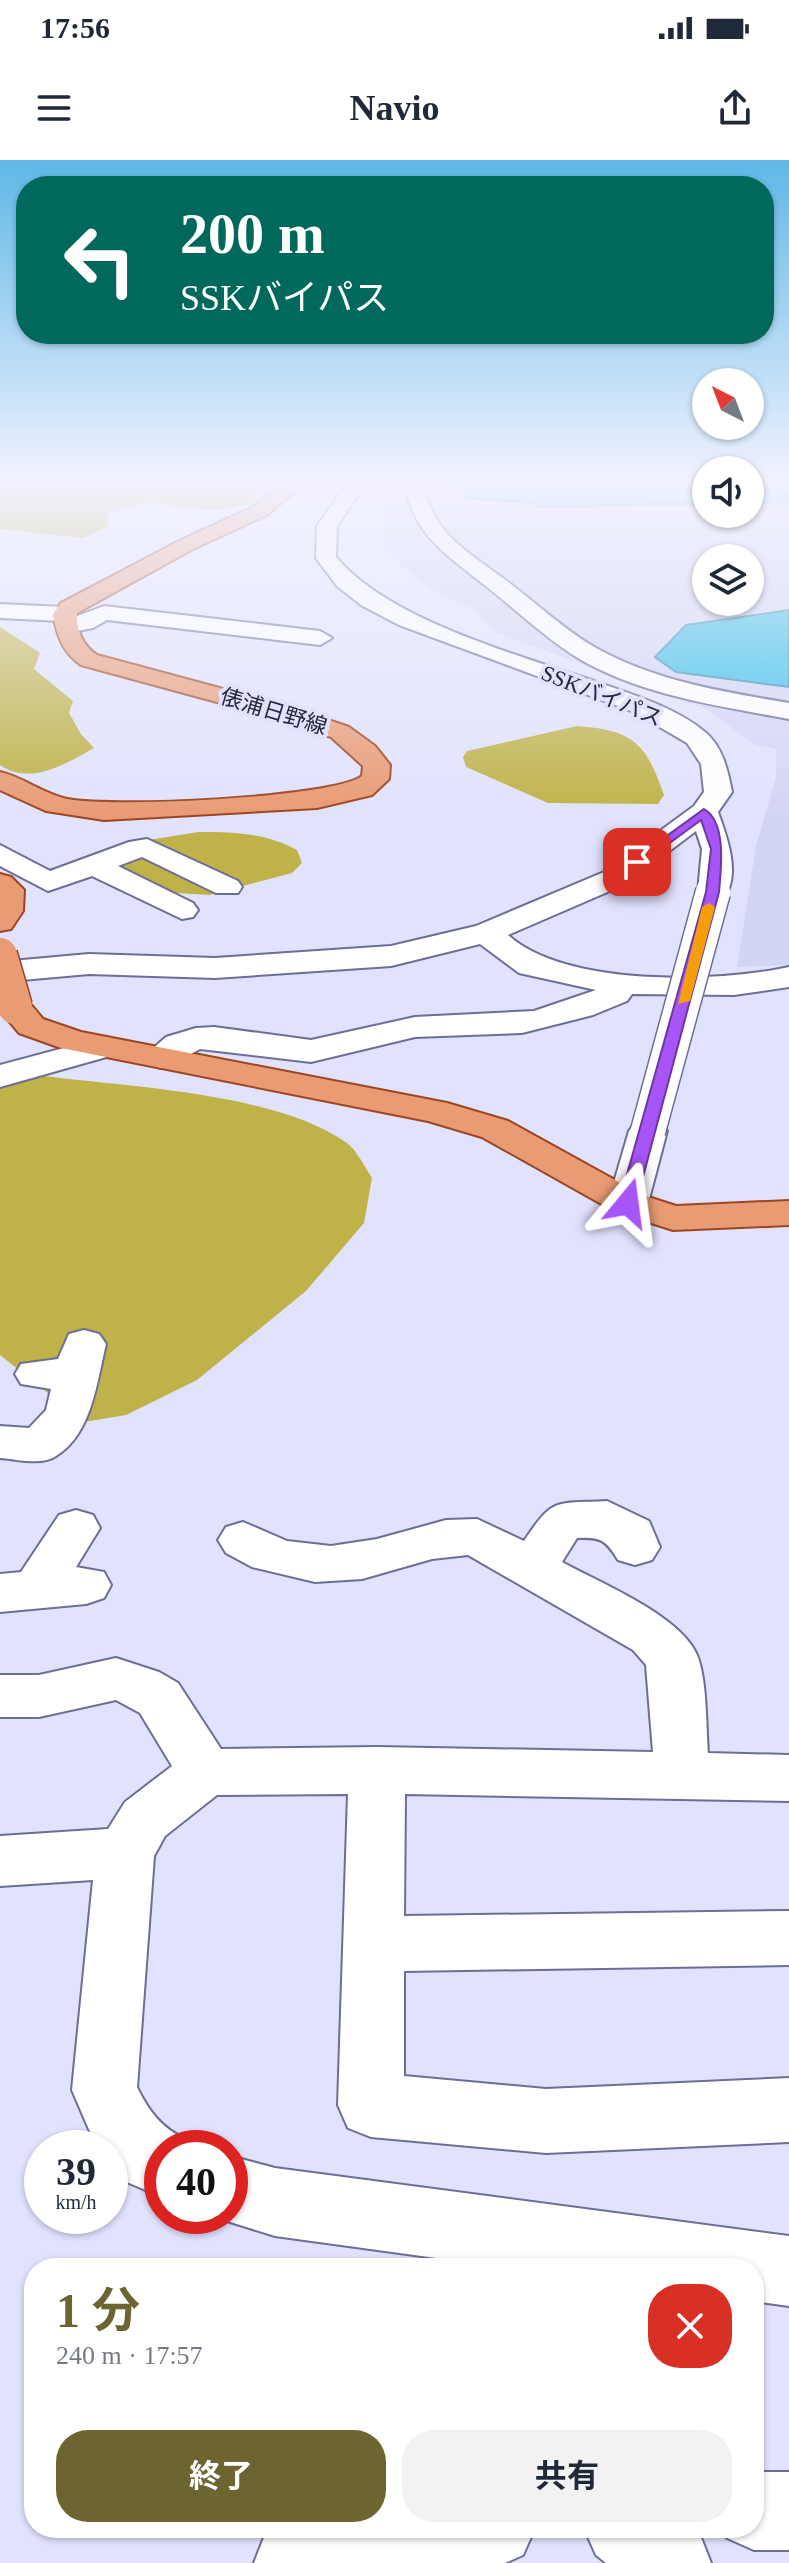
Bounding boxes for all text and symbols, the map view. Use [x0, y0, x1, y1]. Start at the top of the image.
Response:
text: 17:56 [40, 11, 110, 44]
icon: menu [32, 86, 76, 130]
icon: share [713, 86, 757, 130]
text: Navio [350, 88, 440, 128]
text: 200 m [180, 203, 325, 265]
icon: left [48, 208, 152, 312]
text: SSKバイパス [180, 278, 389, 318]
north arrow [692, 368, 764, 440]
map controls [692, 368, 764, 616]
button: sound [692, 456, 764, 528]
button: layers [692, 544, 764, 616]
street label: SSKバイパス [538, 660, 666, 731]
street label: 俵浦日野線 [218, 683, 330, 740]
pin [603, 828, 671, 896]
icon: arrive [615, 840, 659, 884]
position arrow [586, 1161, 670, 1245]
speed limit sign: 40 [144, 2130, 248, 2234]
text: 39 [56, 2149, 96, 2194]
text: km/h [55, 2191, 97, 2213]
text: 1 分 [56, 2284, 140, 2337]
button: close [648, 2284, 732, 2368]
text: 240 m · 17:57 [56, 2341, 203, 2370]
button: 終了 [56, 2430, 386, 2522]
button: 共有 [402, 2430, 732, 2522]

